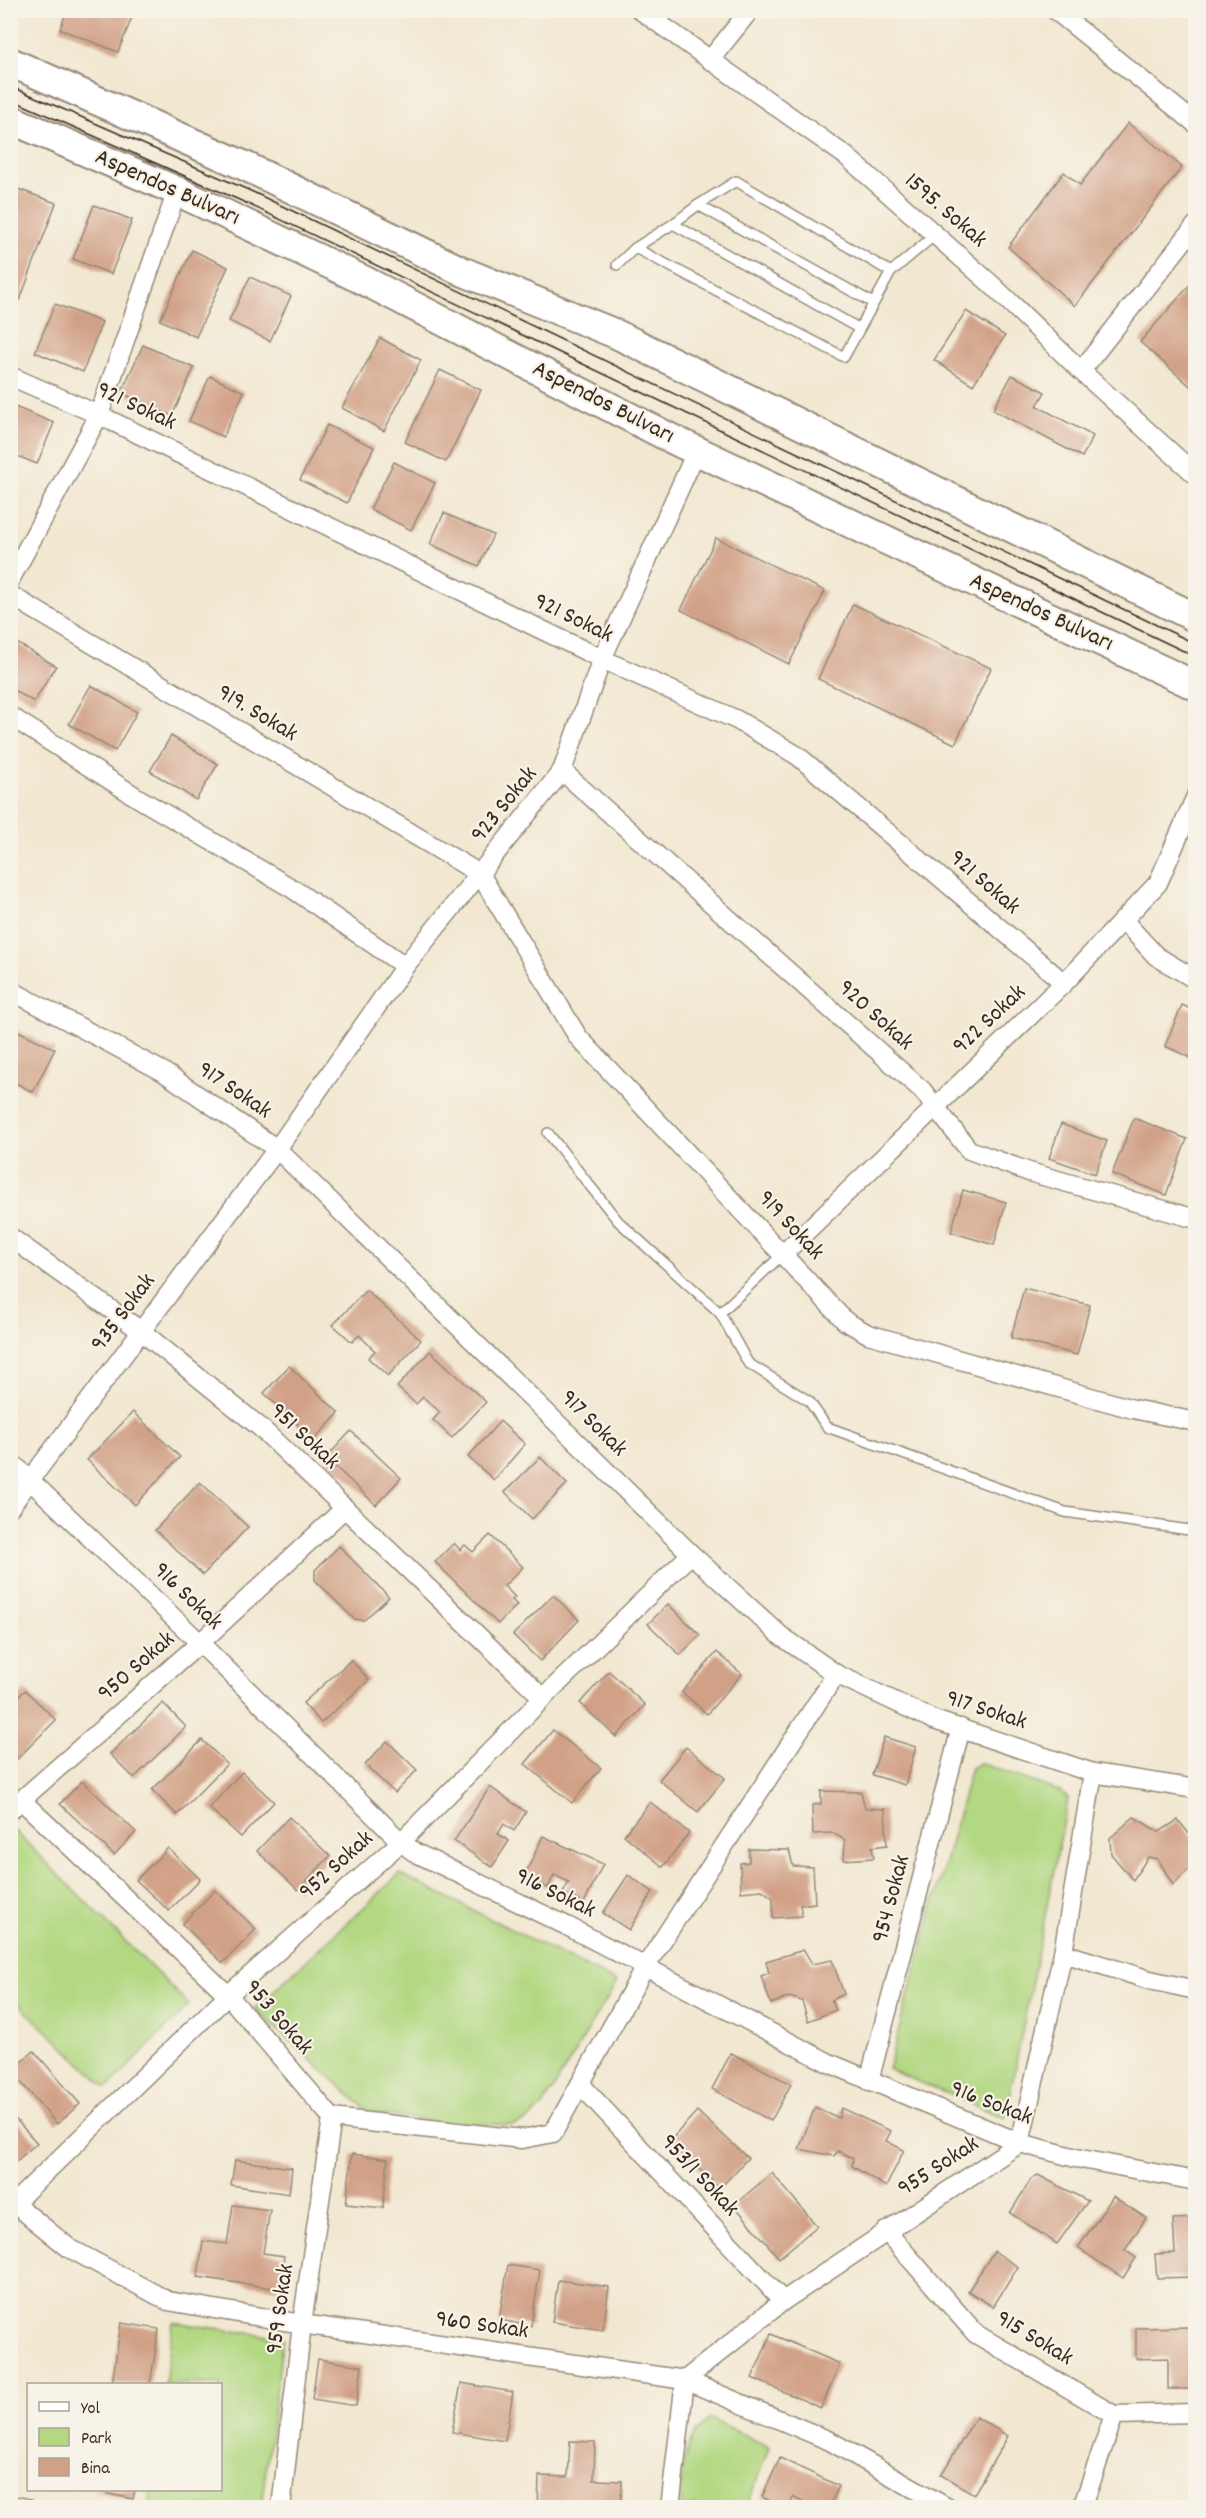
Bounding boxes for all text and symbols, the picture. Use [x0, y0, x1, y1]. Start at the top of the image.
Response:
street label: Aspendos Bulvarı [89, 141, 245, 235]
street label: 1595. Sokak [896, 165, 994, 257]
street label: Aspendos Bulvarı [526, 353, 680, 453]
street label: 921 Sokak [91, 374, 181, 440]
street label: Aspendos Bulvarı [963, 565, 1119, 661]
street label: 921 Sokak [528, 585, 618, 653]
street label: 919. Sokak [210, 677, 304, 751]
street label: 923 Sokak [464, 759, 546, 851]
street label: 921 Sokak [941, 842, 1027, 924]
street label: 920 Sokak [829, 972, 921, 1060]
street label: 922 Sokak [946, 977, 1034, 1063]
street label: 917 Sokak [190, 1054, 278, 1128]
street label: 919 Sokak [749, 1183, 831, 1269]
street label: 935 Sokak [83, 1267, 165, 1359]
street label: 917 Sokak [552, 1383, 634, 1465]
street label: 951 Sokak [261, 1396, 347, 1478]
street label: 916 Sokak [144, 1555, 230, 1639]
street label: 950 Sokak [91, 1624, 183, 1710]
street label: 917 Sokak [941, 1682, 1031, 1740]
street label: 952 Sokak [292, 1823, 382, 1909]
street label: 954 Sokak [864, 1851, 920, 1947]
street label: 916 Sokak [509, 1860, 601, 1928]
street label: 953 Sokak [235, 1973, 321, 2063]
street label: 916 Sokak [945, 2073, 1037, 2135]
street label: 953/1 Sokak [652, 2127, 746, 2225]
street label: 955 Sokak [892, 2128, 986, 2206]
street label: 959 Sokak [258, 2262, 304, 2356]
street label: 960 Sokak [433, 2303, 531, 2349]
street label: 915 Sokak [989, 2303, 1079, 2375]
legend [27, 2383, 222, 2491]
text: Yol [81, 2397, 101, 2422]
text: Park [81, 2427, 112, 2452]
text: Bina [81, 2457, 110, 2482]

